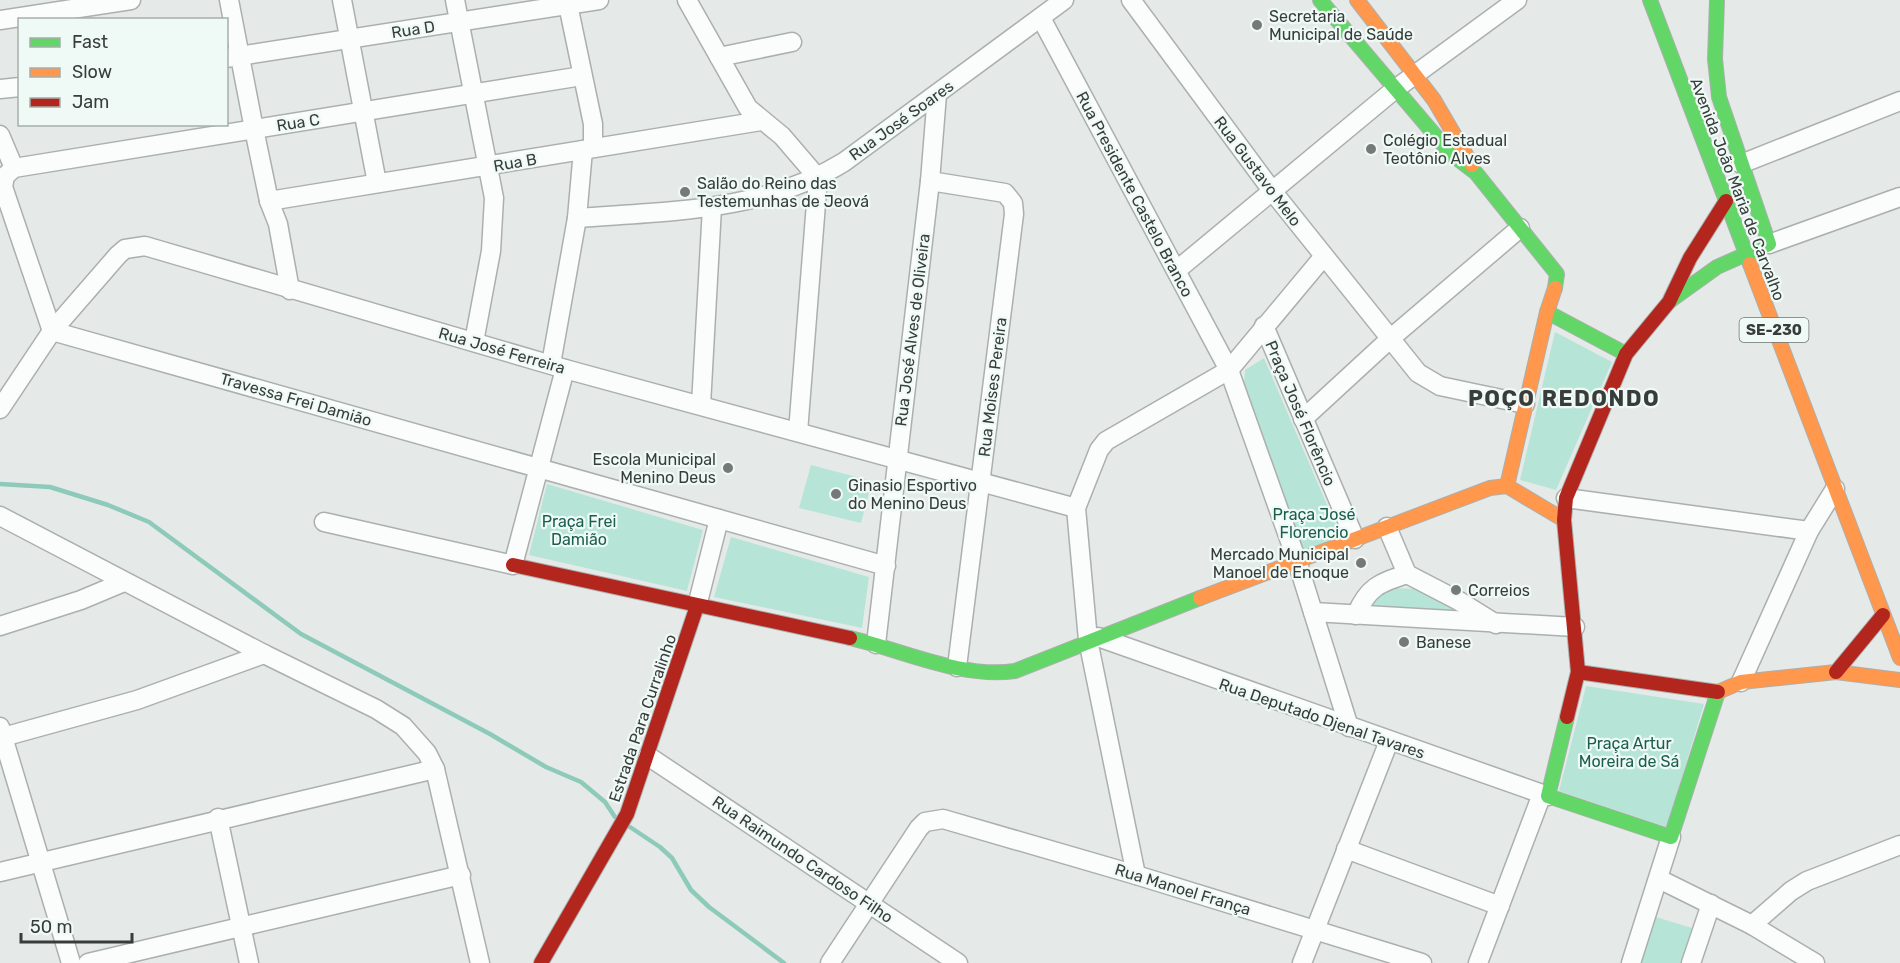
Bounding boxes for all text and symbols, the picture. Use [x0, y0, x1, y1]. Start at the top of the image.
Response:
place label: Secretaria Municipal de Saúde [1269, 7, 1413, 44]
street label: Rua D [390, 17, 436, 42]
legend [18, 18, 228, 126]
marker: Secretaria Municipal de Saúde [1250, 18, 1264, 32]
text: Fast [72, 31, 108, 53]
text: Slow [72, 61, 112, 83]
street label: Avenida João Maria de Carvalho [1686, 75, 1789, 303]
street label: Rua José Soares [845, 76, 957, 165]
street label: Rua Presidente Castelo Branco [1072, 88, 1197, 300]
text: Jam [72, 91, 109, 113]
street label: Rua C [275, 110, 321, 135]
street label: Rua Gustavo Melo [1210, 113, 1305, 230]
place label: Colégio Estadual Teotônio Alves [1383, 131, 1507, 168]
marker: Colégio Estadual Teotônio Alves [1364, 142, 1378, 156]
street label: Rua B [492, 149, 538, 176]
place label: Salão do Reino das Testemunhas de Jeová [697, 174, 869, 211]
marker: Salão do Reino das Testemunhas de Jeová [678, 185, 692, 199]
street label: Rua José Alves de Oliveira [891, 233, 934, 428]
street label: Rua Moises Pereira [975, 316, 1010, 458]
road number: SE-230 [1740, 318, 1808, 342]
street label: Rua José Ferreira [436, 323, 567, 378]
street label: Praça José Florêncio [1261, 338, 1340, 489]
street label: Travessa Frei Damião [218, 369, 374, 430]
district label: POÇO REDONDO [1468, 385, 1660, 412]
place label: Escola Municipal Menino Deus [593, 450, 716, 487]
marker: Escola Municipal Menino Deus [721, 461, 735, 475]
place label: Ginasio Esportivo do Menino Deus [848, 476, 977, 513]
marker: Ginasio Esportivo do Menino Deus [829, 487, 843, 501]
park label: Praça José Florencio [1272, 505, 1356, 542]
park label: Praça Frei Damião [542, 512, 616, 549]
place label: Mercado Municipal Manoel de Enoque [1210, 545, 1349, 582]
marker: Mercado Municipal Manoel de Enoque [1354, 556, 1368, 570]
place label: Correios [1468, 581, 1530, 600]
marker: Correios [1449, 583, 1463, 597]
street label: Estrada Para Curralinho [605, 632, 680, 805]
place label: Banese [1416, 633, 1471, 652]
marker: Banese [1397, 635, 1411, 649]
street label: Rua Deputado Djenal Tavares [1216, 674, 1427, 763]
park label: Praça Artur Moreira de Sá [1579, 734, 1679, 771]
street label: Rua Raimundo Cardoso Filho [709, 792, 897, 927]
street label: Rua Manoel França [1113, 860, 1253, 919]
scale bar [21, 906, 132, 944]
text: 50 m [30, 916, 73, 938]

